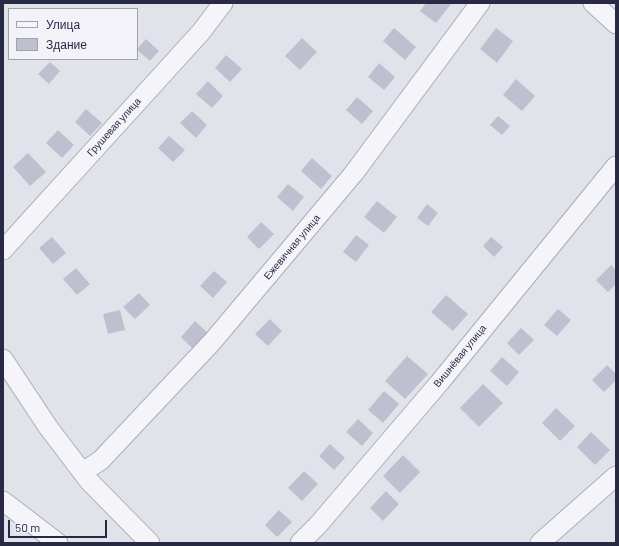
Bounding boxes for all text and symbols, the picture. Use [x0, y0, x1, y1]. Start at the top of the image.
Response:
legend [8, 8, 138, 60]
text: Улица [46, 17, 80, 31]
text: Здание [46, 37, 87, 51]
street label: Грушевая улица [85, 95, 143, 159]
street label: Ежевичная улица [261, 212, 323, 282]
street label: Вишнёвая улица [431, 322, 489, 390]
scale bar [10, 512, 109, 538]
text: 50 m [15, 520, 40, 534]

